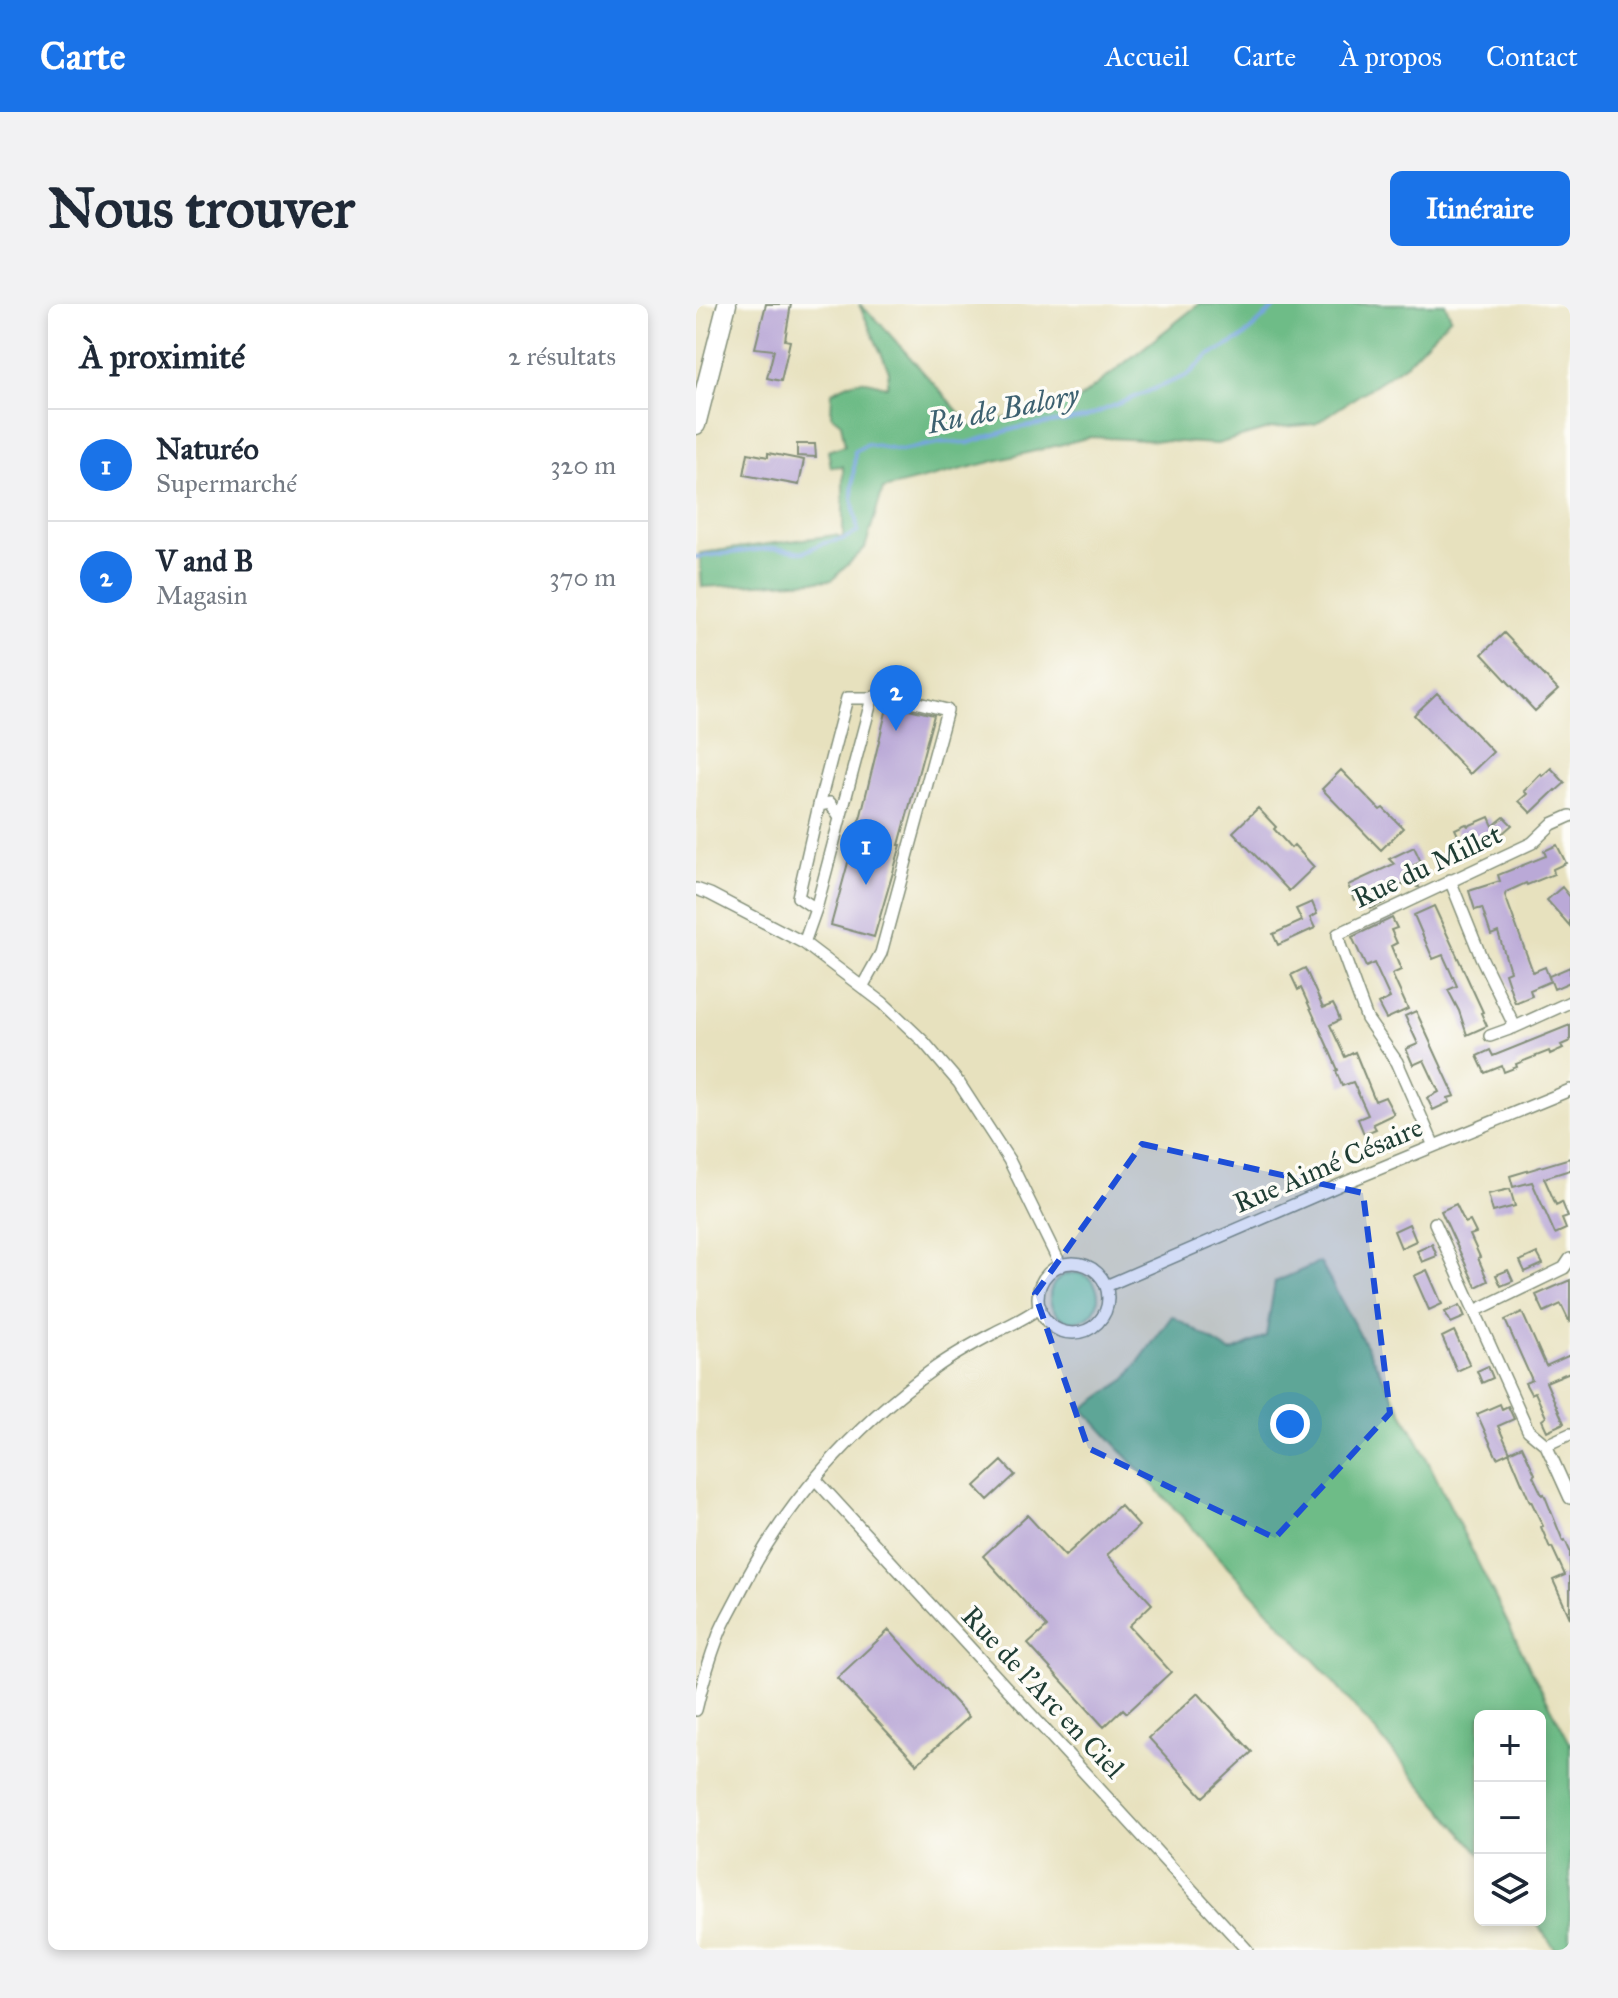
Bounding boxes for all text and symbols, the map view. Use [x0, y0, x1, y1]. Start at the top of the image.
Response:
text: Carte [40, 33, 125, 79]
text: Accueil [1105, 39, 1189, 74]
text: Carte [1233, 39, 1296, 74]
text: À propos [1340, 39, 1442, 74]
text: Contact [1486, 39, 1578, 74]
button: Itinéraire [1390, 171, 1570, 246]
text: Nous trouver [48, 174, 355, 242]
text: À proximité [80, 336, 245, 377]
text: 2 résultats [508, 340, 616, 372]
water label: Ru de Balory [923, 376, 1084, 442]
text: Naturéo [156, 431, 259, 467]
text: 1 [101, 449, 111, 481]
text: 320 m [550, 449, 616, 481]
text: Supermarché [156, 467, 297, 499]
text: V and B [156, 543, 254, 579]
text: 2 [100, 561, 112, 593]
text: 370 m [549, 561, 616, 593]
text: Magasin [156, 579, 248, 611]
pin: 2 [870, 665, 922, 731]
street label: Rue du Millet [1347, 816, 1507, 916]
pin: 1 [840, 819, 892, 885]
street label: Rue Aimé Césaire [1228, 1109, 1428, 1221]
your location [1270, 1404, 1310, 1444]
street label: Rue de l'Arc en Ciel [954, 1599, 1132, 1786]
map controls [1474, 1710, 1546, 1926]
button: + [1474, 1710, 1546, 1782]
button: − [1474, 1782, 1546, 1854]
button: layers [1474, 1854, 1546, 1926]

